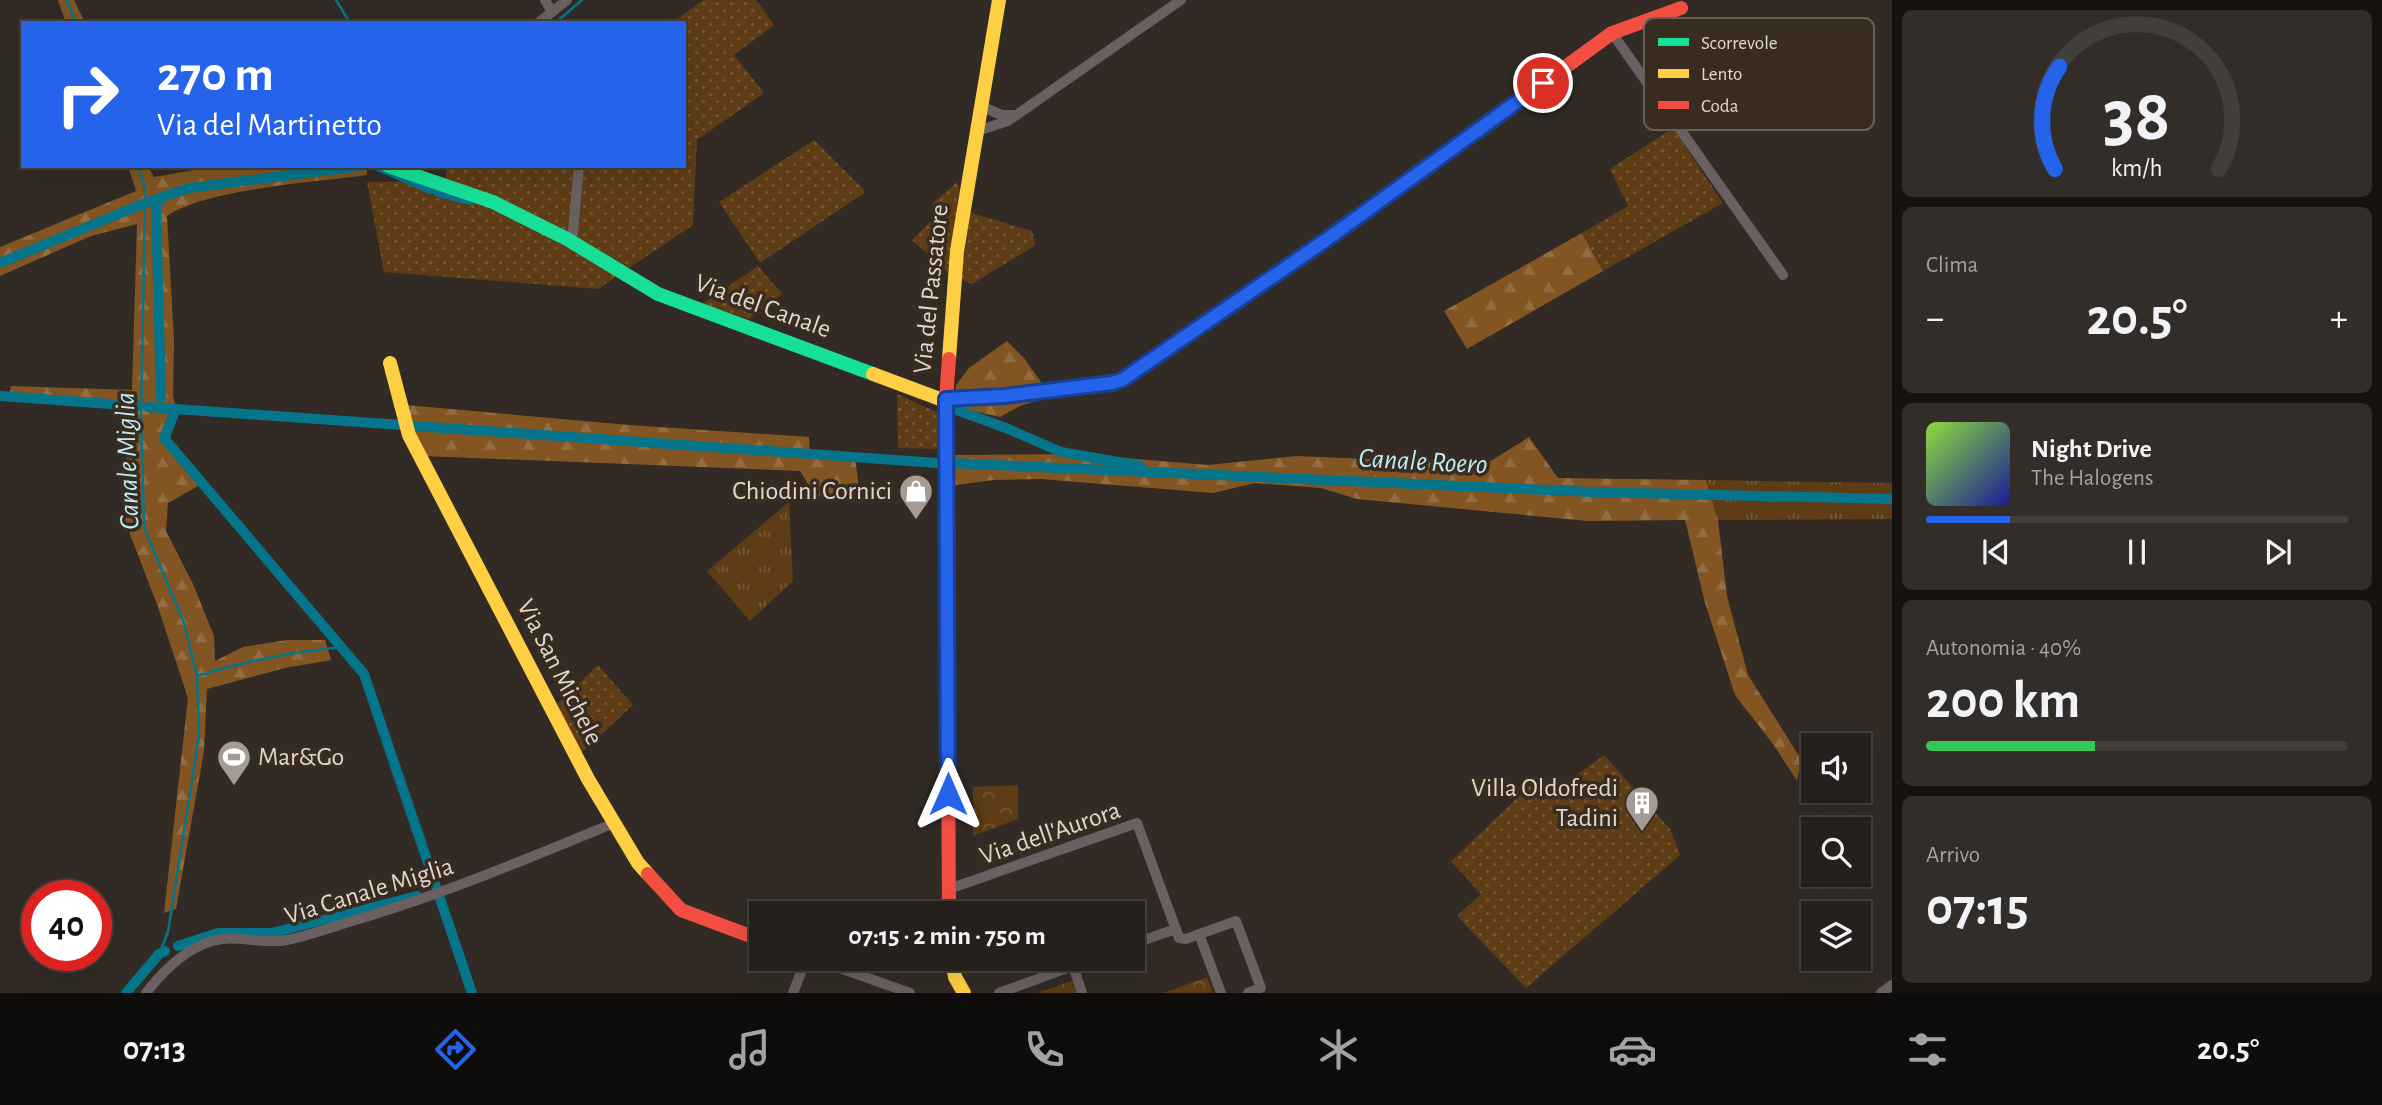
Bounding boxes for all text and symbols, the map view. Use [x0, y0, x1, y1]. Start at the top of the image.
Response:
legend [1644, 18, 1874, 130]
text: Scorrevole [1701, 34, 1778, 53]
icon: right [42, 49, 133, 140]
text: 270 m [157, 51, 274, 100]
pin [1513, 53, 1573, 113]
icon: arrive [1524, 64, 1562, 102]
text: Lento [1701, 65, 1742, 84]
text: 38 [2103, 82, 2171, 155]
text: Coda [1701, 97, 1739, 116]
text: Via del Martinetto [157, 109, 382, 141]
text: km/h [2111, 156, 2163, 181]
street label: Via del Passatore [909, 203, 953, 375]
text: Clima [1926, 254, 1978, 277]
street label: Via del Canale [692, 269, 834, 343]
text: 20.5° [2086, 292, 2188, 344]
text: − [1926, 300, 1944, 338]
text: + [2330, 300, 2348, 338]
water label: Canale Miglia [112, 392, 144, 530]
text: Night Drive [2031, 436, 2152, 462]
water label: Canale Roero [1358, 445, 1488, 479]
text: The Halogens [2031, 467, 2153, 490]
shop icon: Chiodini Cornici [897, 472, 935, 521]
place label: Chiodini Cornici [732, 478, 892, 504]
icon: previous [1977, 533, 2015, 571]
icon: pause [2118, 533, 2156, 571]
icon: next [2259, 533, 2297, 571]
street label: Via San Michele [512, 595, 608, 749]
text: Autonomia · 40% [1926, 637, 2081, 660]
text: 200 km [1926, 675, 2080, 727]
map controls [1801, 733, 1871, 971]
button: sound [1801, 733, 1871, 803]
sports icon: Mar&Go [215, 738, 253, 787]
place label: Mar&Go [258, 744, 344, 770]
position arrow [911, 757, 985, 831]
place label: Villa Oldofredi Tadini [1471, 775, 1618, 831]
building icon: Villa Oldofredi Tadini [1623, 784, 1661, 833]
street label: Via dell'Aurora [976, 797, 1124, 869]
button: search [1801, 817, 1871, 887]
text: Arrivo [1926, 844, 1980, 867]
street label: Via Canale Miglia [282, 853, 456, 929]
speed limit sign: 40 [21, 880, 112, 971]
text: 07:15 [1926, 882, 2029, 934]
button: layers [1801, 901, 1871, 971]
text: 07:15 · 2 min · 750 m [848, 923, 1046, 949]
icon: directions [431, 1025, 480, 1074]
icon: music [725, 1025, 774, 1074]
icon: phone [1020, 1025, 1069, 1074]
icon: climate [1314, 1025, 1363, 1074]
icon: car [1608, 1025, 1657, 1074]
icon: filters [1903, 1025, 1952, 1074]
text: 07:13 [123, 1033, 186, 1065]
text: 20.5° [2197, 1033, 2259, 1065]

